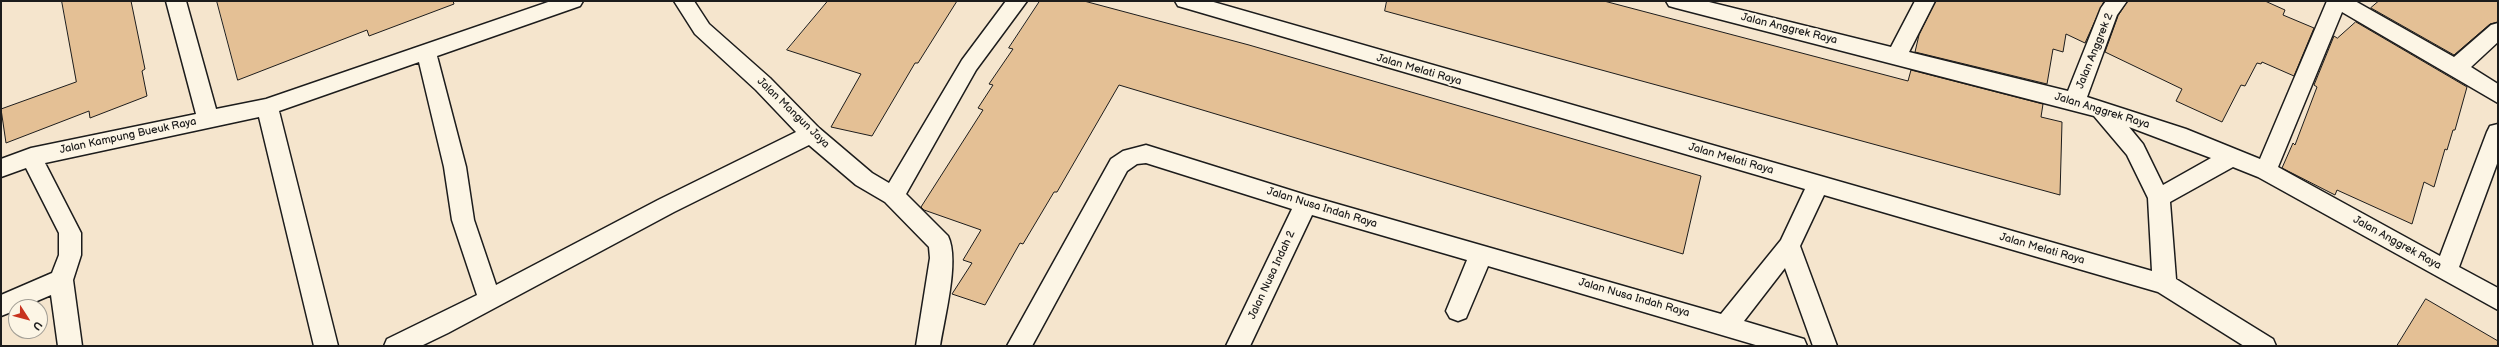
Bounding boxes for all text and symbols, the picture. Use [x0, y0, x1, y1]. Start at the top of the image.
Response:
street label: Jalan Anggrek Raya [1739, 11, 1839, 47]
street label: Jalan Anggrek 2 [2074, 11, 2116, 91]
street label: Jalan Melati Raya [1375, 52, 1463, 88]
street label: Jalan Mangun Jaya [754, 75, 832, 151]
street label: Jalan Anggrek Raya [2053, 90, 2151, 132]
street label: Jalan Kampung Bueuk Raya [58, 115, 198, 157]
street label: Jalan Melati Raya [1687, 141, 1775, 177]
street label: Jalan Nusa Indah Raya [1265, 185, 1379, 231]
street label: Jalan Anggrek Raya [2351, 213, 2443, 273]
street label: Jalan Nusa Indah 2 [1246, 229, 1298, 321]
street label: Jalan Melati Raya [1998, 231, 2086, 267]
street label: Jalan Nusa Indah Raya [1577, 276, 1691, 320]
north arrow [8, 299, 48, 339]
text: U [30, 319, 45, 333]

